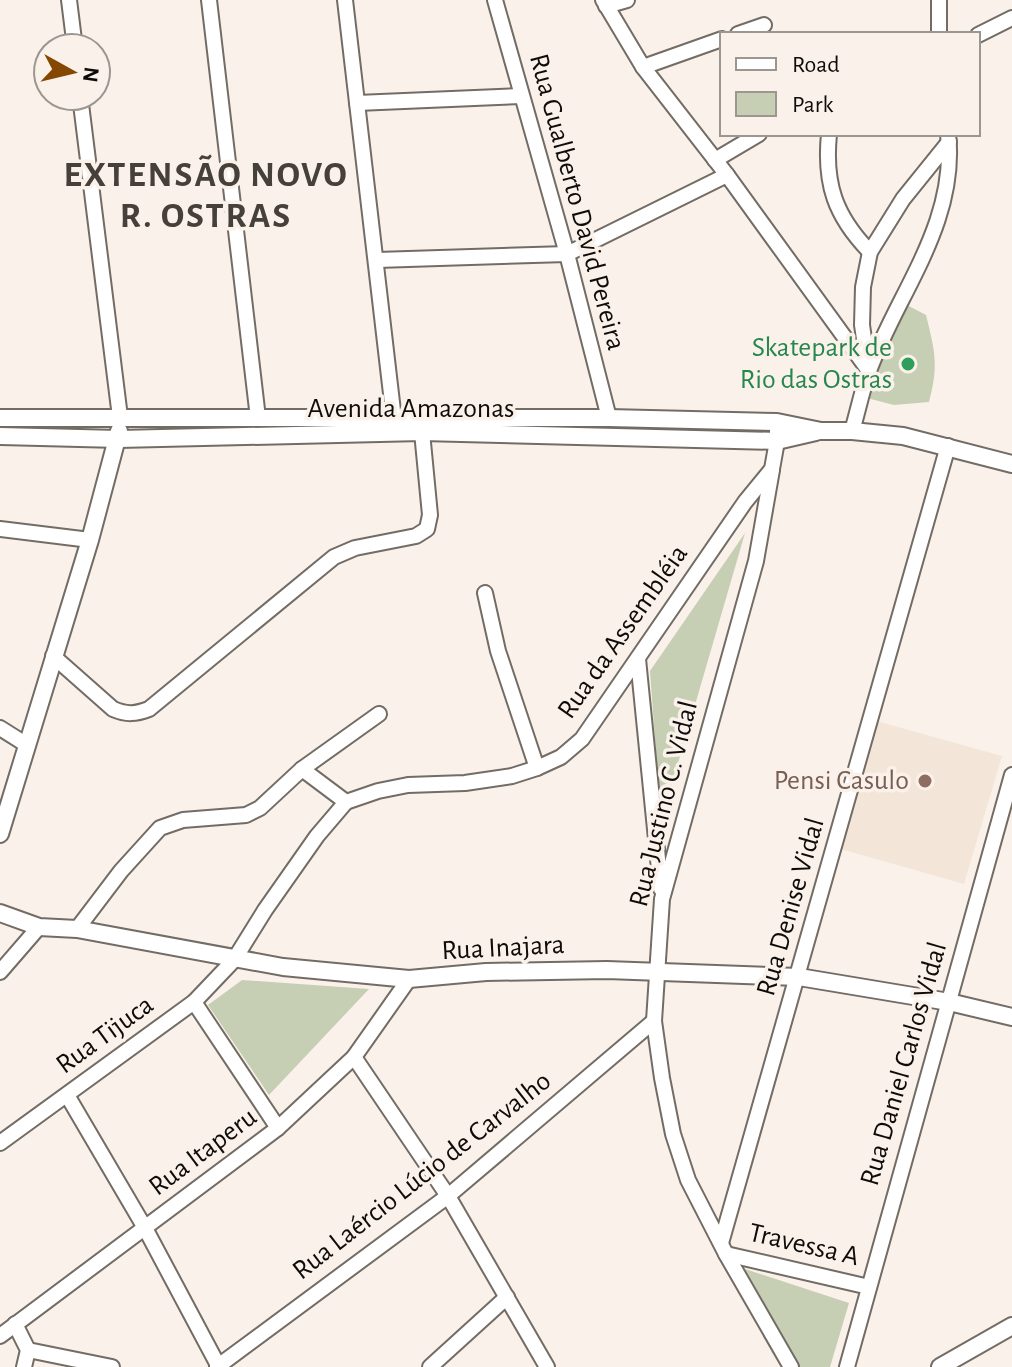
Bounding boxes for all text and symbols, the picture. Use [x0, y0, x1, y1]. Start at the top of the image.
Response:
north arrow [32, 32, 112, 112]
legend [720, 32, 980, 136]
street label: Rua Gualberto David Pereira [524, 51, 630, 353]
text: Road [792, 53, 840, 77]
text: N [79, 66, 103, 84]
text: Park [792, 93, 833, 117]
district label: EXTENSÃO NOVO R. OSTRAS [63, 154, 349, 234]
place label: Skatepark de Rio das Ostras [740, 334, 892, 394]
marker: Skatepark de Rio das Ostras [899, 355, 917, 373]
street label: Avenida Amazonas [308, 395, 514, 423]
street label: Rua da Assembléia [553, 540, 693, 724]
street label: Rua Justino C. Vidal [625, 698, 703, 910]
place label: Pensi Casulo [774, 767, 909, 795]
marker: Pensi Casulo [916, 772, 934, 790]
street label: Rua Denise Vidal [752, 815, 830, 999]
street label: Rua Inajara [441, 931, 565, 965]
street label: Rua Daniel Carlos Vidal [856, 939, 952, 1189]
street label: Rua Tijuca [51, 991, 159, 1079]
street label: Rua Laércio Lúcio de Carvalho [288, 1067, 556, 1285]
street label: Rua Itaperu [144, 1103, 262, 1201]
street label: Travessa A [746, 1219, 862, 1271]

